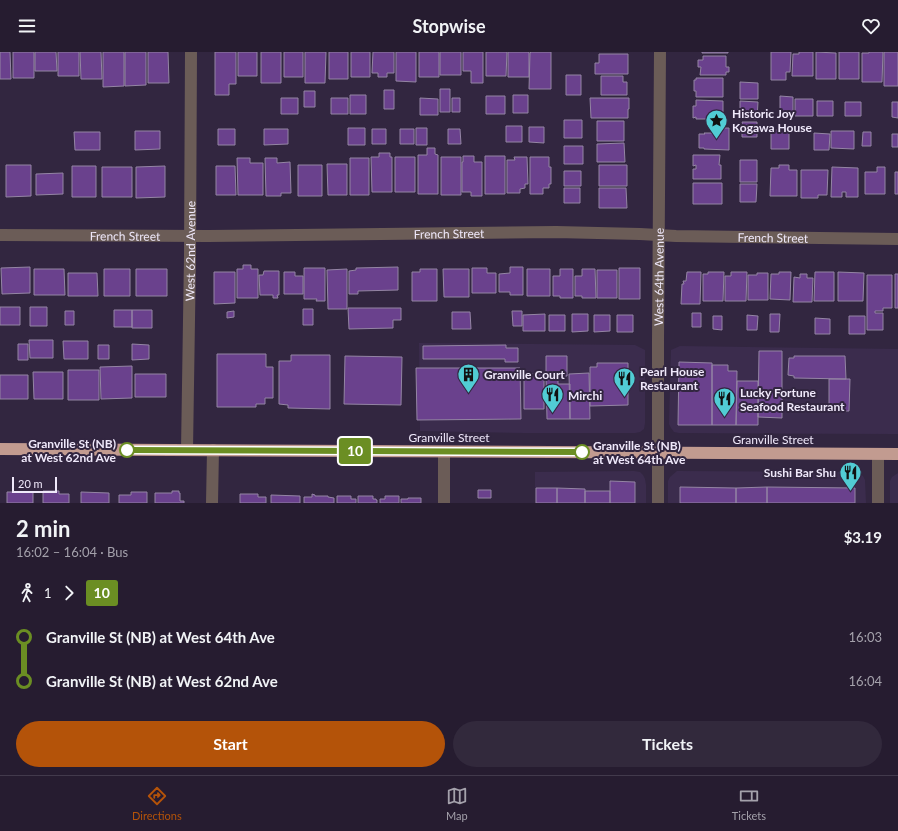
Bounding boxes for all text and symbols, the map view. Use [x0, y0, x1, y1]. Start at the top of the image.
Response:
icon: menu [16, 15, 38, 37]
text: Stopwise [412, 15, 486, 37]
icon: heart [860, 15, 882, 37]
place label: Historic Joy Kogawa House [732, 106, 813, 135]
place icon: Historic Joy Kogawa House [703, 107, 729, 140]
street label: West 62nd Avenue [182, 201, 198, 301]
street label: French Street [414, 225, 485, 241]
street label: French Street [90, 228, 161, 243]
street label: West 64th Avenue [651, 228, 666, 326]
street label: French Street [737, 229, 809, 245]
building icon: Granville Court [455, 361, 481, 394]
place label: Pearl House Restaurant [640, 364, 705, 393]
restaurant icon: Pearl House Restaurant [611, 365, 637, 398]
place label: Granville Court [484, 367, 565, 382]
restaurant icon: Mirchi [540, 382, 566, 415]
place label: Lucky Fortune Seafood Restaurant [740, 385, 845, 414]
restaurant icon: Lucky Fortune Seafood Restaurant [712, 386, 738, 419]
place label: Mirchi [568, 388, 602, 403]
street label: Granville Street [408, 430, 490, 445]
street label: Granville Street [732, 432, 814, 447]
place label: Granville St (NB) at West 62nd Ave [21, 436, 117, 465]
line badge: 10 [337, 438, 373, 464]
place label: Granville St (NB) at West 64th Ave [593, 438, 686, 467]
marker: Granville St (NB) at West 62nd Ave [119, 442, 135, 458]
text: 10 [347, 442, 363, 459]
marker: Granville St (NB) at West 64th Ave [574, 444, 590, 460]
restaurant icon: Sushi Bar Shu [838, 459, 864, 492]
place label: Sushi Bar Shu [764, 465, 836, 480]
scale bar [12, 475, 57, 494]
text: 20 m [18, 477, 43, 490]
text: 2 min [16, 515, 71, 542]
text: $3.19 [844, 528, 882, 546]
text: 16:02 – 16:04 · Bus [16, 544, 128, 560]
icon: walk [16, 582, 38, 604]
icon: forward [58, 582, 80, 604]
text: 10 [94, 584, 110, 601]
text: 1 [44, 585, 52, 601]
text: Granville St (NB) at West 64th Ave [46, 628, 275, 646]
text: 16:03 [849, 629, 882, 645]
text: Granville St (NB) at West 62nd Ave [46, 672, 278, 690]
text: 16:04 [849, 673, 882, 689]
button: Start [16, 721, 445, 767]
button: Tickets [453, 721, 882, 767]
tab: Directions [132, 785, 182, 822]
tab: Map [446, 785, 468, 822]
tab: Tickets [732, 785, 766, 822]

